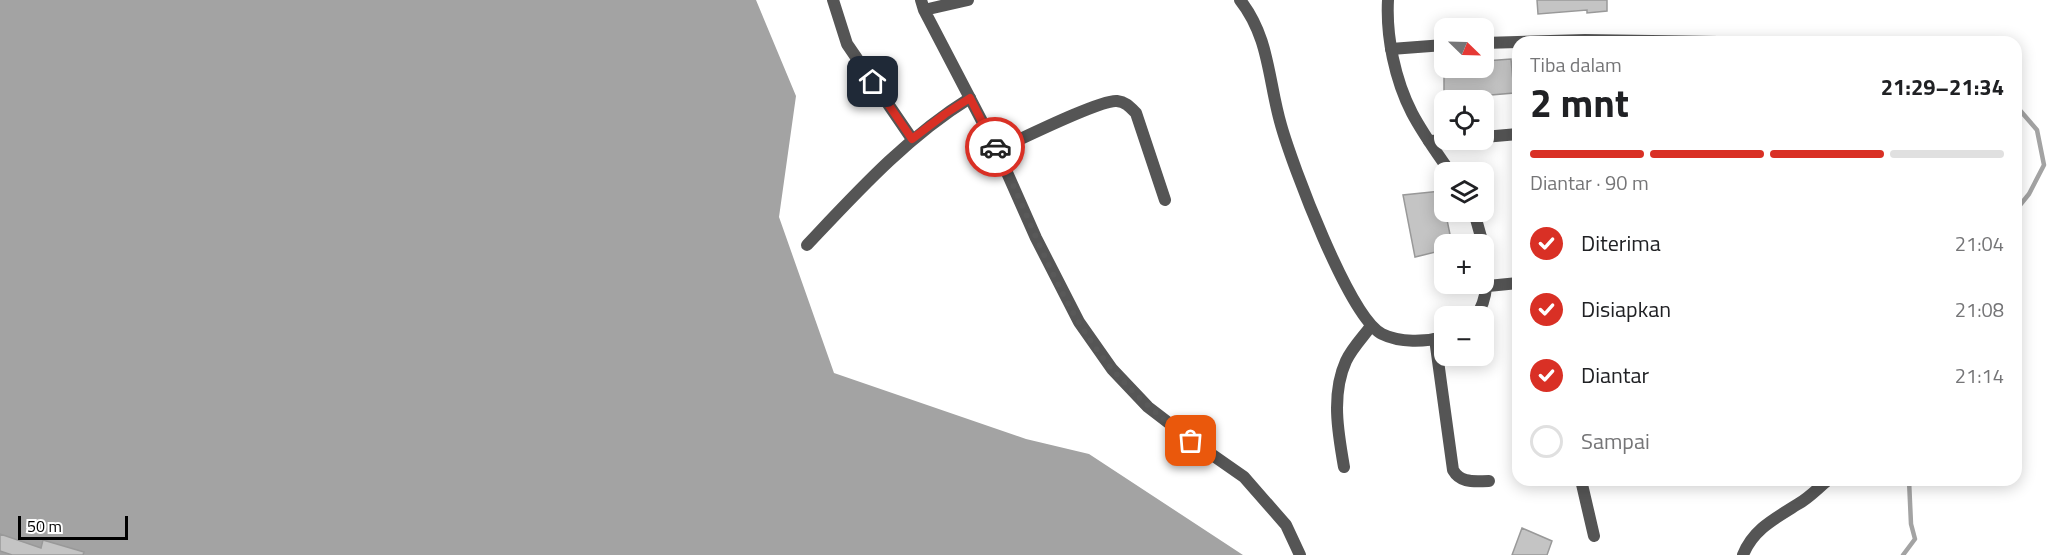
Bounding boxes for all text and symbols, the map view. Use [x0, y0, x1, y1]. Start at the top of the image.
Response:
north arrow [1434, 18, 1494, 78]
map controls [1434, 18, 1494, 366]
text: Tiba dalam [1530, 49, 1622, 80]
pin [847, 56, 898, 107]
icon: home [856, 65, 889, 98]
text: 21:29–21:34 [1881, 70, 2004, 104]
text: 2 mnt [1530, 73, 1629, 132]
button: locate [1434, 90, 1494, 150]
courier [965, 117, 1025, 177]
icon: car [979, 131, 1012, 164]
button: layers [1434, 162, 1494, 222]
text: Diantar · 90 m [1530, 167, 1649, 198]
text: Diterima [1581, 226, 1661, 260]
icon: check [1530, 227, 1563, 260]
text: 21:04 [1955, 228, 2004, 259]
button: + [1434, 234, 1494, 294]
text: Disiapkan [1581, 292, 1671, 326]
icon: check [1530, 293, 1563, 326]
text: 21:08 [1955, 294, 2004, 325]
button: − [1434, 306, 1494, 366]
text: Diantar [1581, 358, 1649, 392]
icon: check [1530, 359, 1563, 392]
text: 21:14 [1955, 360, 2004, 391]
pin [1165, 415, 1216, 466]
icon: bag [1174, 424, 1207, 457]
text: Sampai [1581, 424, 1650, 458]
scale bar [18, 513, 128, 540]
text: 50 m [27, 514, 62, 538]

